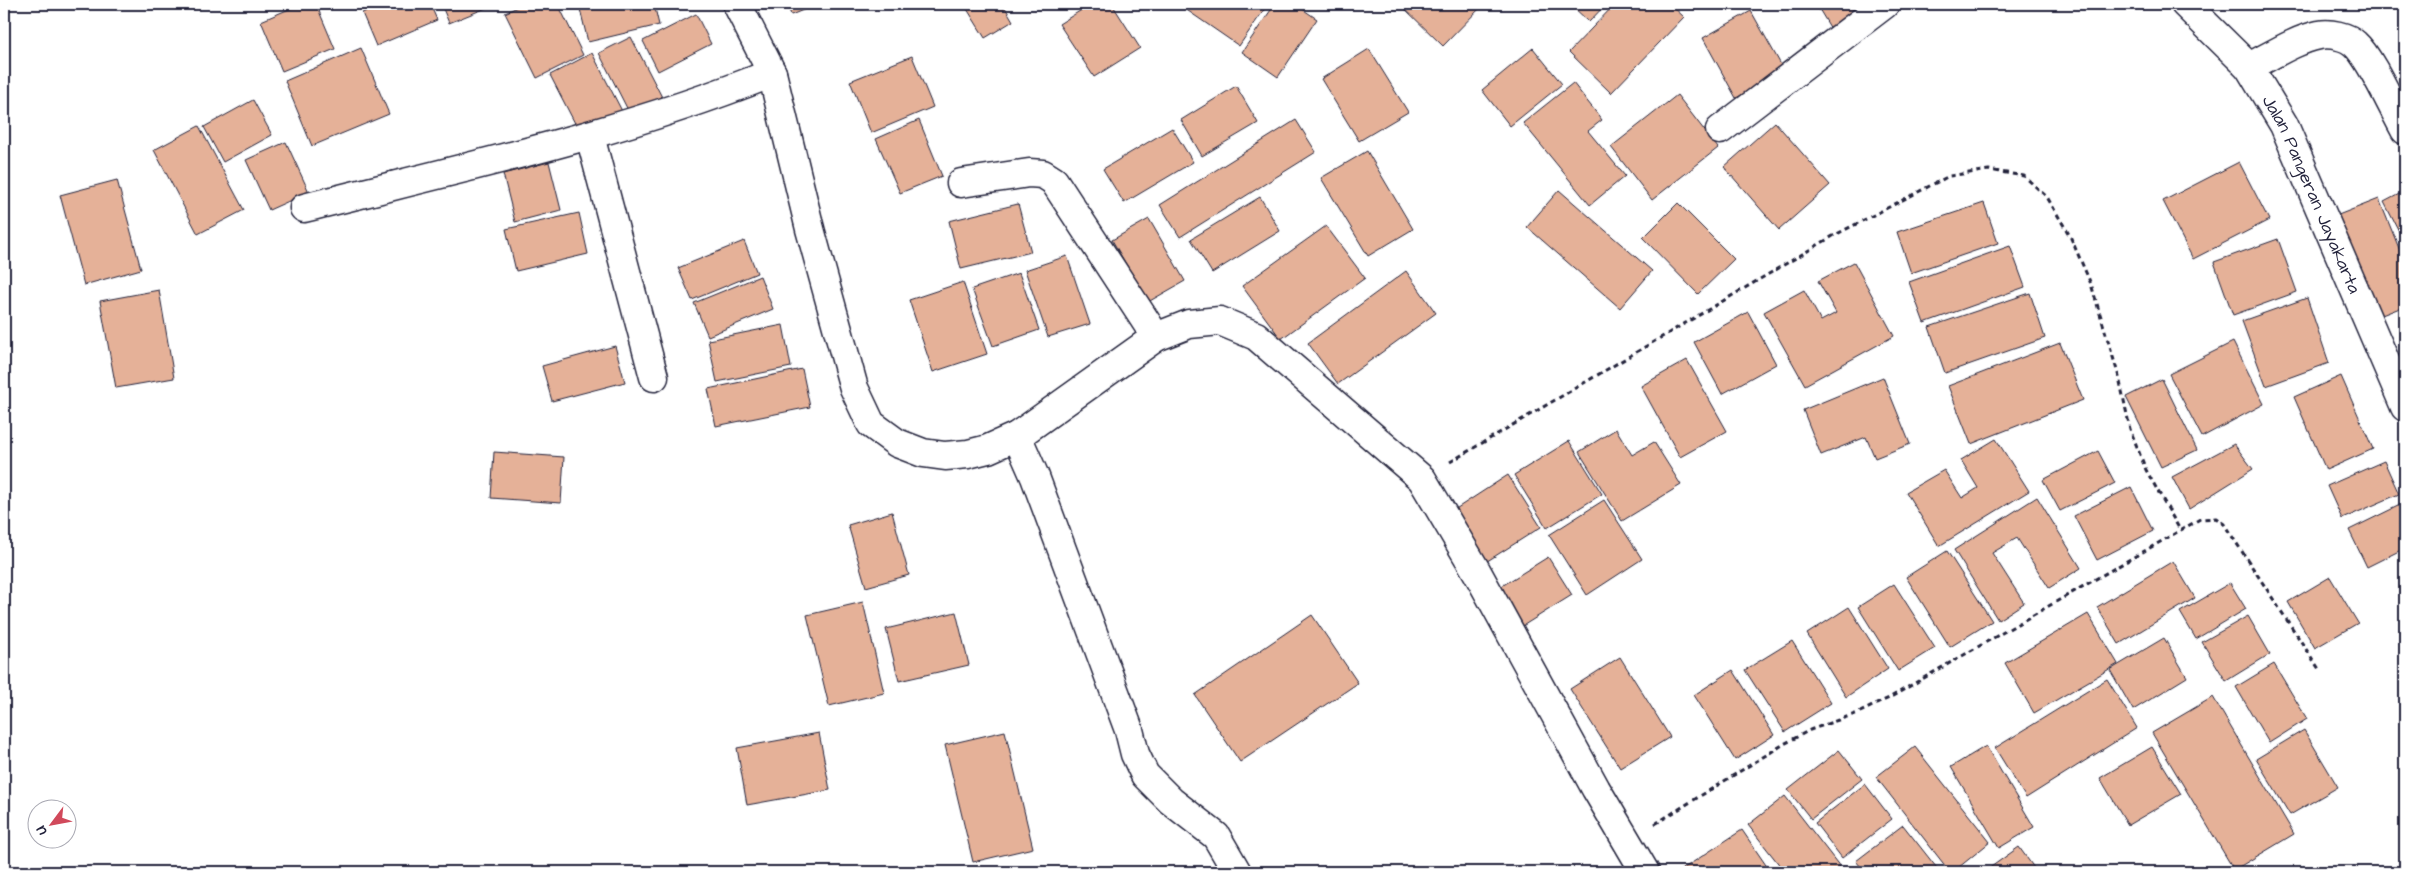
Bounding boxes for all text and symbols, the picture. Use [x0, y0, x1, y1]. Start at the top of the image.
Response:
street label: Jalan Pangeran Jayakarta [2256, 90, 2367, 297]
north arrow [28, 798, 78, 848]
text: U [31, 822, 52, 839]

